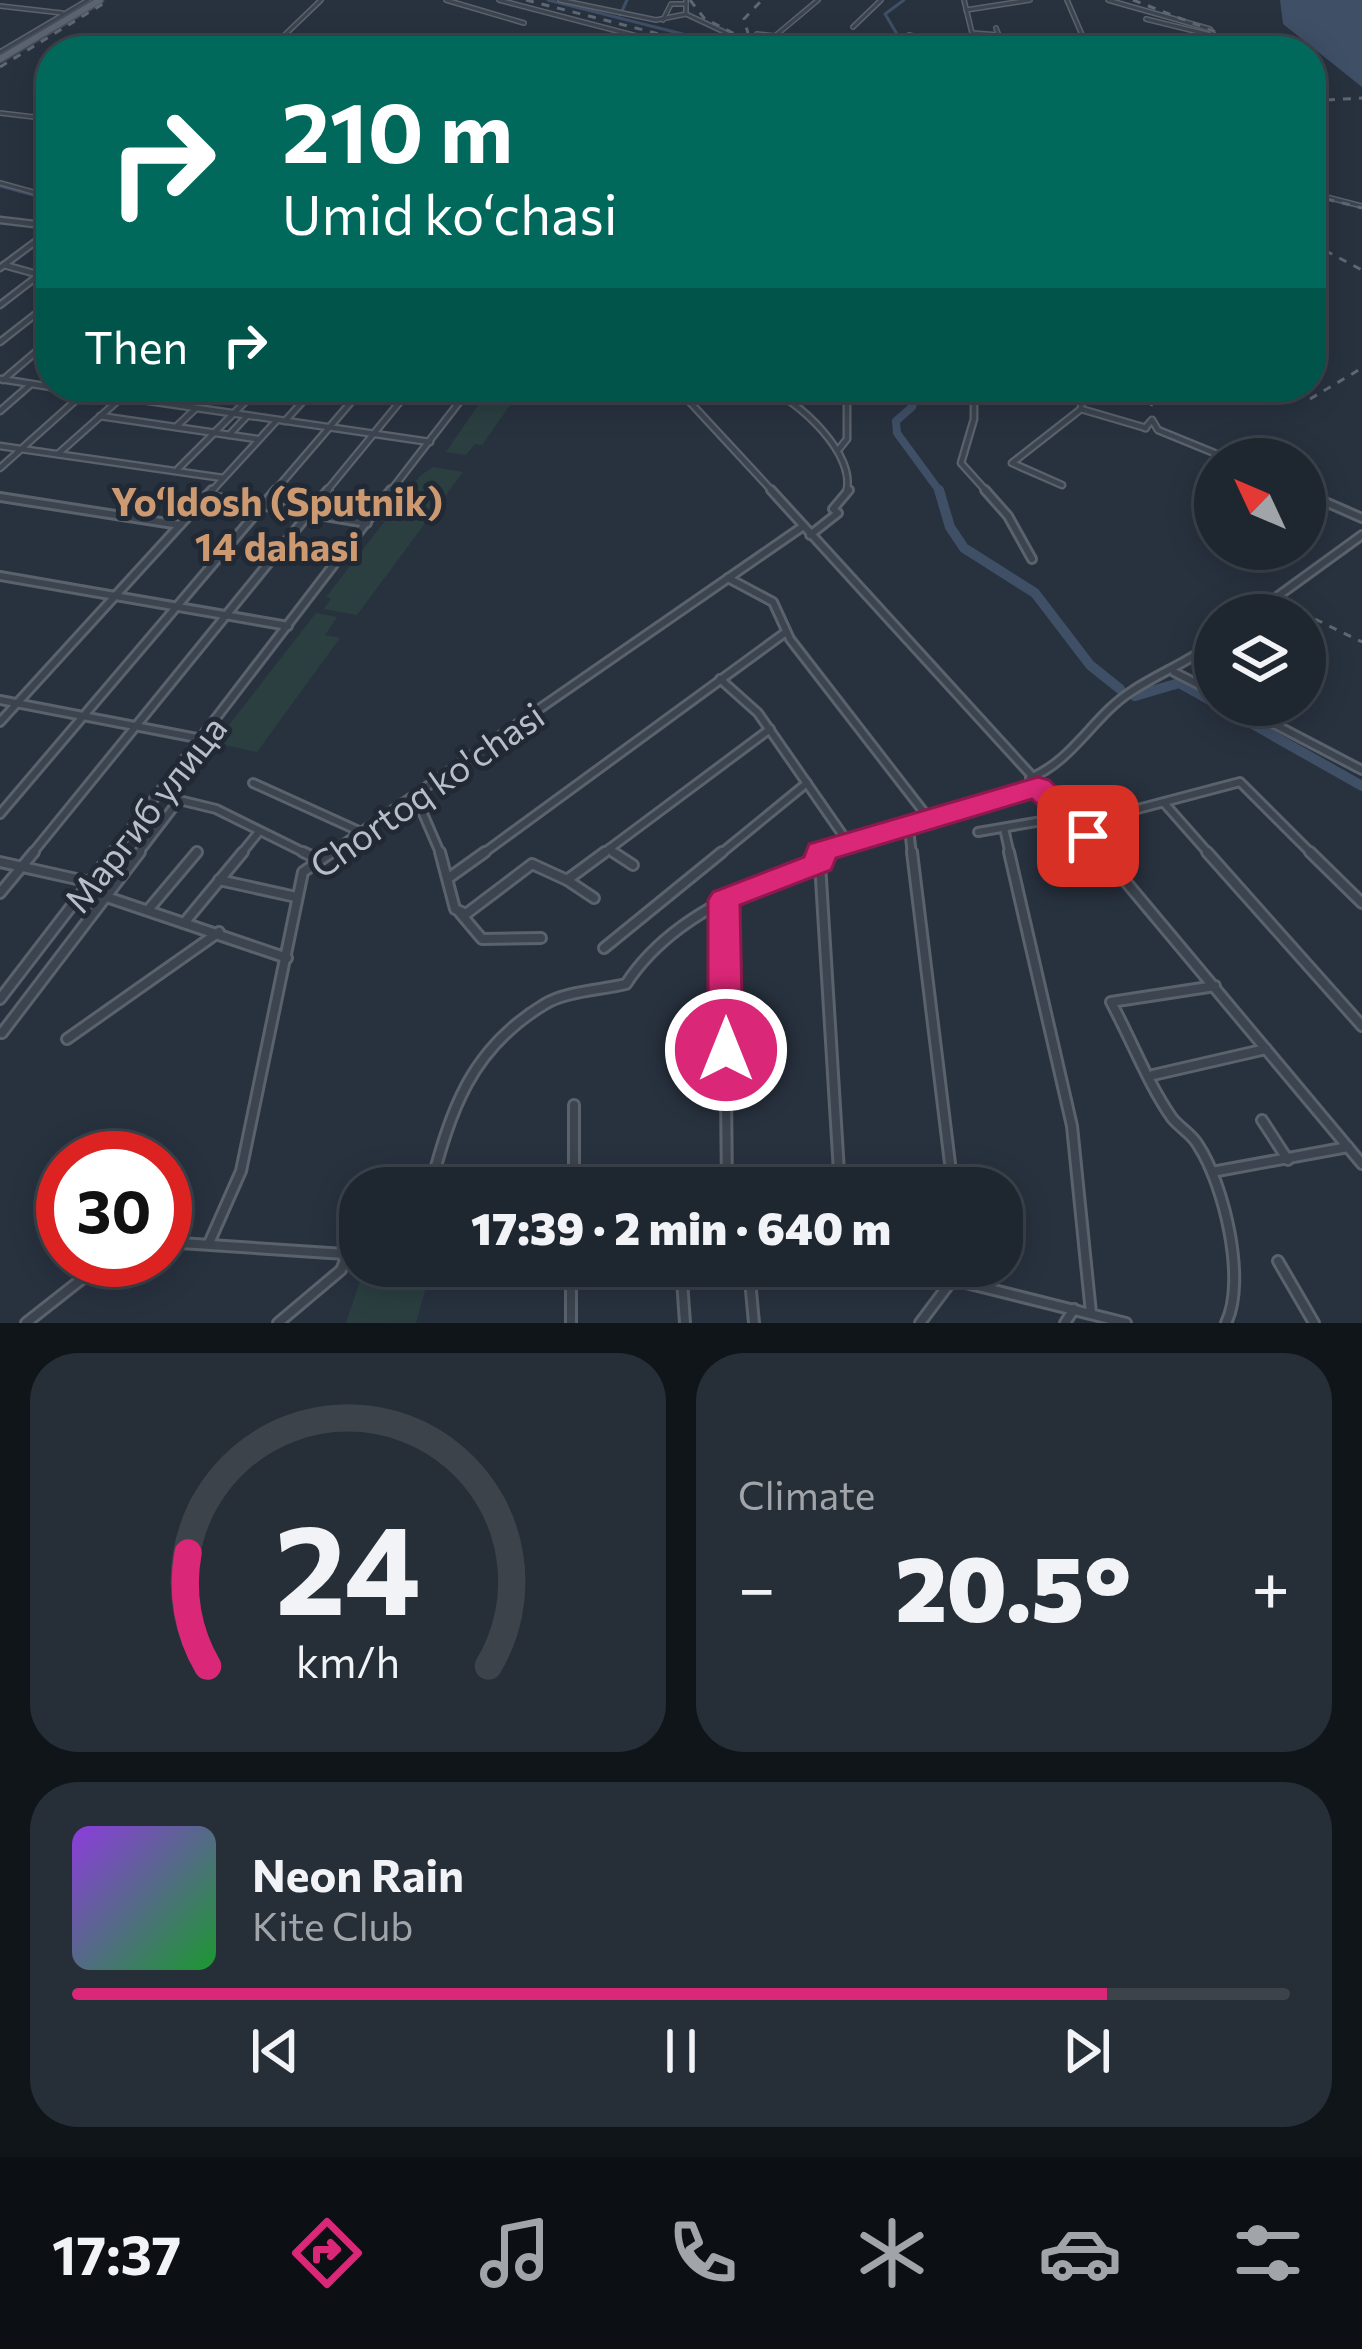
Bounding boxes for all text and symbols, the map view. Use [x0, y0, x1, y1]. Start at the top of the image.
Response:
text: 210 m [282, 78, 513, 180]
icon: right [84, 84, 240, 240]
text: Umid ko‘chasi [282, 180, 618, 246]
icon: right [212, 312, 278, 378]
text: Then [84, 318, 188, 373]
north arrow [1194, 438, 1326, 570]
map controls [1194, 438, 1326, 726]
district label: Yo‘ldosh (Sputnik) 14 dahasi [111, 476, 443, 569]
button: layers [1194, 594, 1326, 726]
street label: Chortoq ko'chasi [301, 692, 551, 886]
street label: Маргиб улица [54, 706, 234, 920]
pin [1037, 785, 1139, 887]
icon: arrive [1055, 803, 1121, 869]
position arrow [663, 987, 789, 1113]
speed limit sign: 30 [36, 1131, 192, 1287]
text: 17:39 · 2 min · 640 m [471, 1199, 891, 1254]
text: Climate [738, 1470, 875, 1518]
text: 24 [275, 1488, 421, 1641]
text: 20.5° [895, 1530, 1131, 1641]
text: − [738, 1545, 776, 1626]
text: + [1251, 1545, 1290, 1626]
text: km/h [296, 1633, 400, 1686]
text: Neon Rain [252, 1846, 464, 1901]
text: Kite Club [252, 1901, 413, 1949]
icon: previous [242, 2018, 308, 2084]
icon: pause [648, 2018, 714, 2084]
icon: next [1054, 2018, 1120, 2084]
icon: directions [285, 2211, 369, 2295]
icon: music [473, 2211, 557, 2295]
icon: phone [661, 2211, 745, 2295]
icon: climate [850, 2211, 934, 2295]
icon: car [1038, 2211, 1122, 2295]
icon: filters [1226, 2211, 1310, 2295]
text: 17:37 [52, 2220, 181, 2286]

